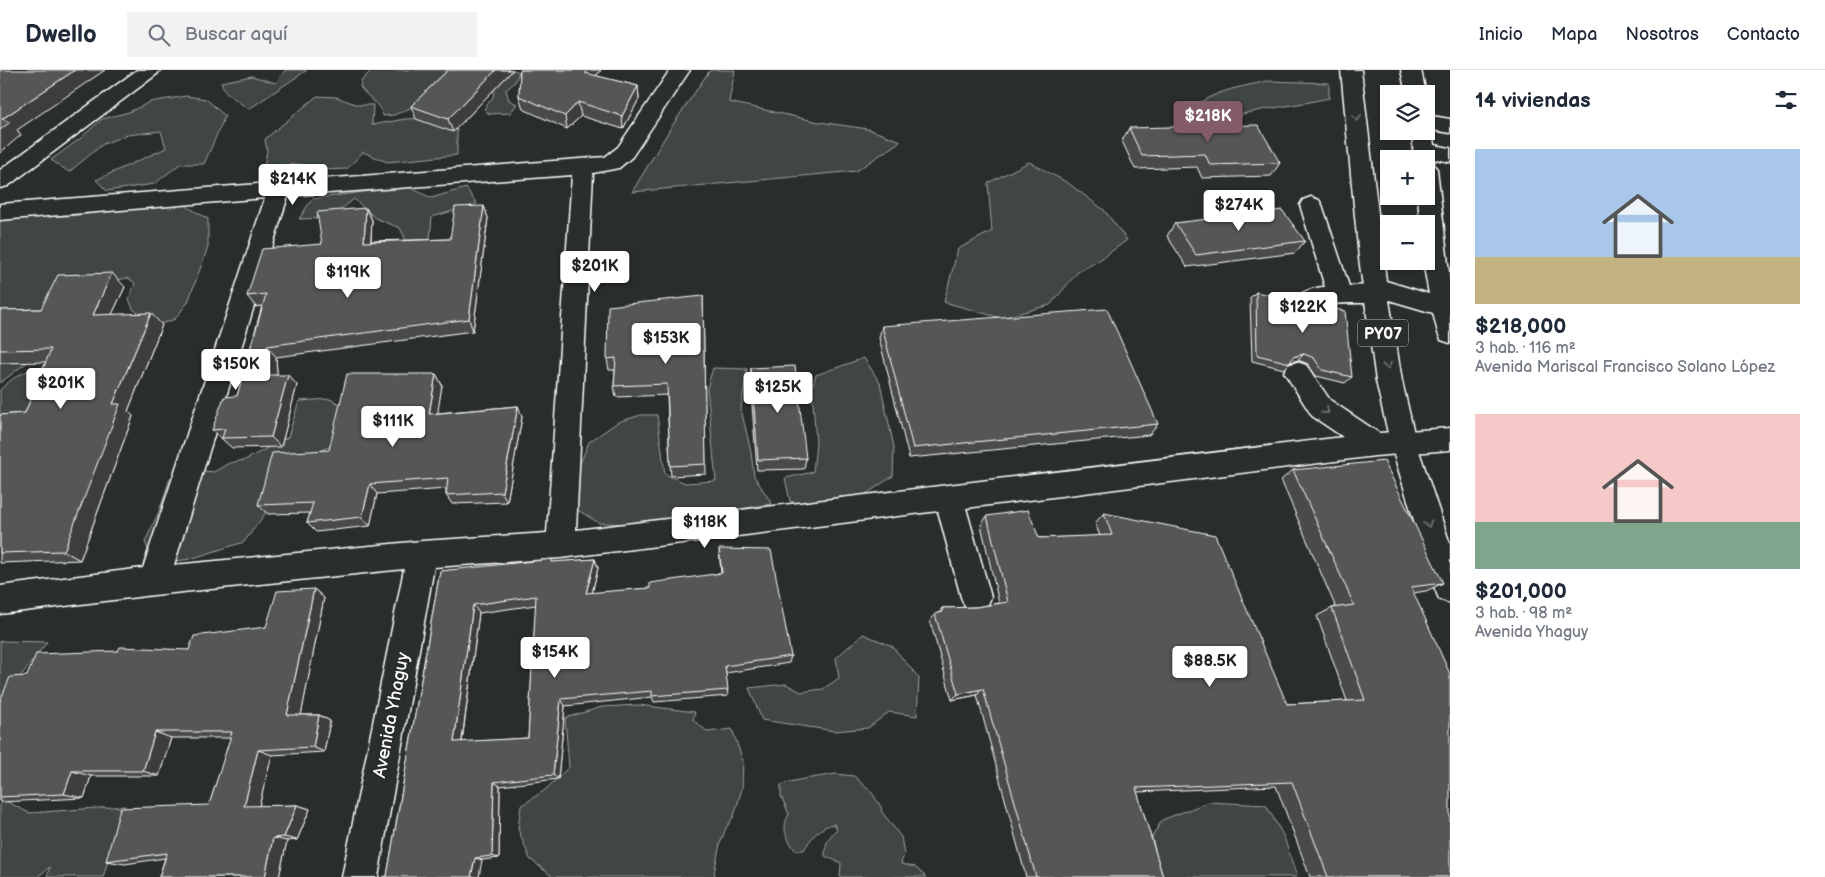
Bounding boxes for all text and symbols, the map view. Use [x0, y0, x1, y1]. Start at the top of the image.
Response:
search box [127, 12, 477, 57]
text: Dwello [25, 20, 97, 49]
icon: search [145, 21, 173, 49]
text: Buscar aquí [185, 23, 288, 46]
text: Inicio [1479, 24, 1523, 45]
text: Mapa [1551, 24, 1597, 45]
text: Nosotros [1625, 24, 1699, 45]
text: Contacto [1727, 24, 1800, 45]
map controls [1380, 85, 1435, 270]
button: layers [1380, 85, 1435, 140]
icon: filters [1772, 86, 1800, 114]
text: 14 viviendas [1475, 88, 1591, 113]
pin: $218K [1173, 100, 1243, 143]
text: $218K [1184, 107, 1232, 126]
one-way arrow [1351, 115, 1362, 123]
button: + [1380, 150, 1435, 205]
pin: $214K [258, 164, 328, 206]
text: $214K [270, 170, 316, 189]
icon: home [1593, 181, 1683, 271]
pin: $274K [1204, 190, 1274, 232]
text: $274K [1215, 196, 1263, 215]
button: − [1380, 215, 1435, 270]
pin: $201K [560, 250, 630, 293]
pin: $119K [313, 256, 383, 299]
text: $201K [571, 257, 619, 276]
text: $119K [326, 263, 370, 282]
pin: $122K [1268, 292, 1338, 334]
text: $122K [1279, 298, 1327, 317]
text: $218,000 [1475, 314, 1566, 339]
road number: PY07 [1358, 320, 1408, 346]
pin: $153K [631, 322, 701, 365]
text: $153K [643, 329, 689, 348]
text: 3 hab. · 116 m² [1475, 339, 1576, 358]
pin: $150K [201, 348, 271, 391]
text: $150K [212, 355, 260, 374]
text: Avenida Mariscal Francisco Solano López [1475, 358, 1775, 377]
one-way arrow [1382, 362, 1392, 371]
pin: $201K [26, 368, 96, 410]
pin: $125K [743, 372, 813, 414]
text: $201K [37, 374, 85, 393]
text: $125K [755, 378, 801, 397]
one-way arrow [1320, 405, 1329, 414]
pin: $111K [358, 406, 428, 448]
text: $111K [372, 412, 414, 431]
icon: home [1593, 446, 1683, 536]
pin: $118K [670, 506, 740, 549]
text: $118K [683, 513, 727, 532]
one-way arrow [1422, 519, 1432, 527]
text: $201,000 [1475, 579, 1567, 604]
text: 3 hab. · 98 m² [1475, 604, 1572, 623]
text: Avenida Yhaguy [1475, 623, 1588, 642]
pin: $154K [520, 636, 590, 679]
text: $154K [532, 643, 578, 662]
pin: $88.5K [1169, 646, 1251, 688]
street label: Avenida Yhaguy [369, 650, 414, 780]
text: $88.5K [1183, 652, 1237, 671]

